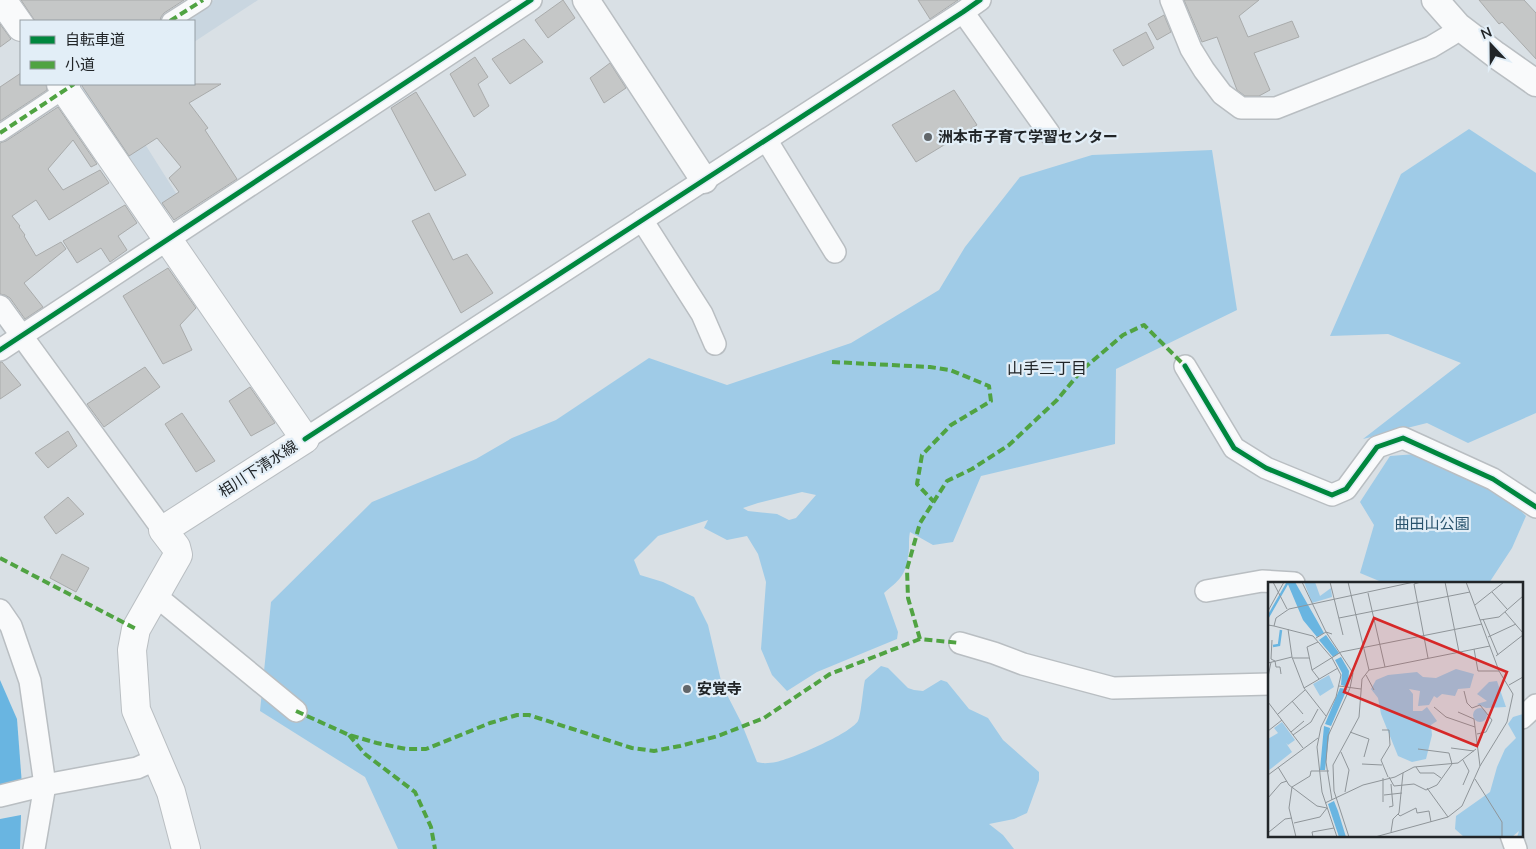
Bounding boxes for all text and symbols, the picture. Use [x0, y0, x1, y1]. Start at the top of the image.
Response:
legend [20, 20, 195, 85]
north arrow [1466, 20, 1516, 70]
text: N [1478, 23, 1495, 44]
text: 自転車道 [65, 30, 125, 50]
text: 小道 [65, 55, 95, 75]
place label: 洲本市子育て学習センター [938, 127, 1118, 147]
marker: 洲本市子育て学習センター [922, 131, 934, 143]
district label: 山手三丁目 [1007, 358, 1087, 380]
street label: 相川下清水線 [215, 436, 301, 502]
park label: 曲田山公園 [1394, 514, 1470, 534]
inset map [1268, 582, 1524, 836]
place label: 安覚寺 [697, 679, 742, 699]
marker: 安覚寺 [681, 683, 693, 695]

